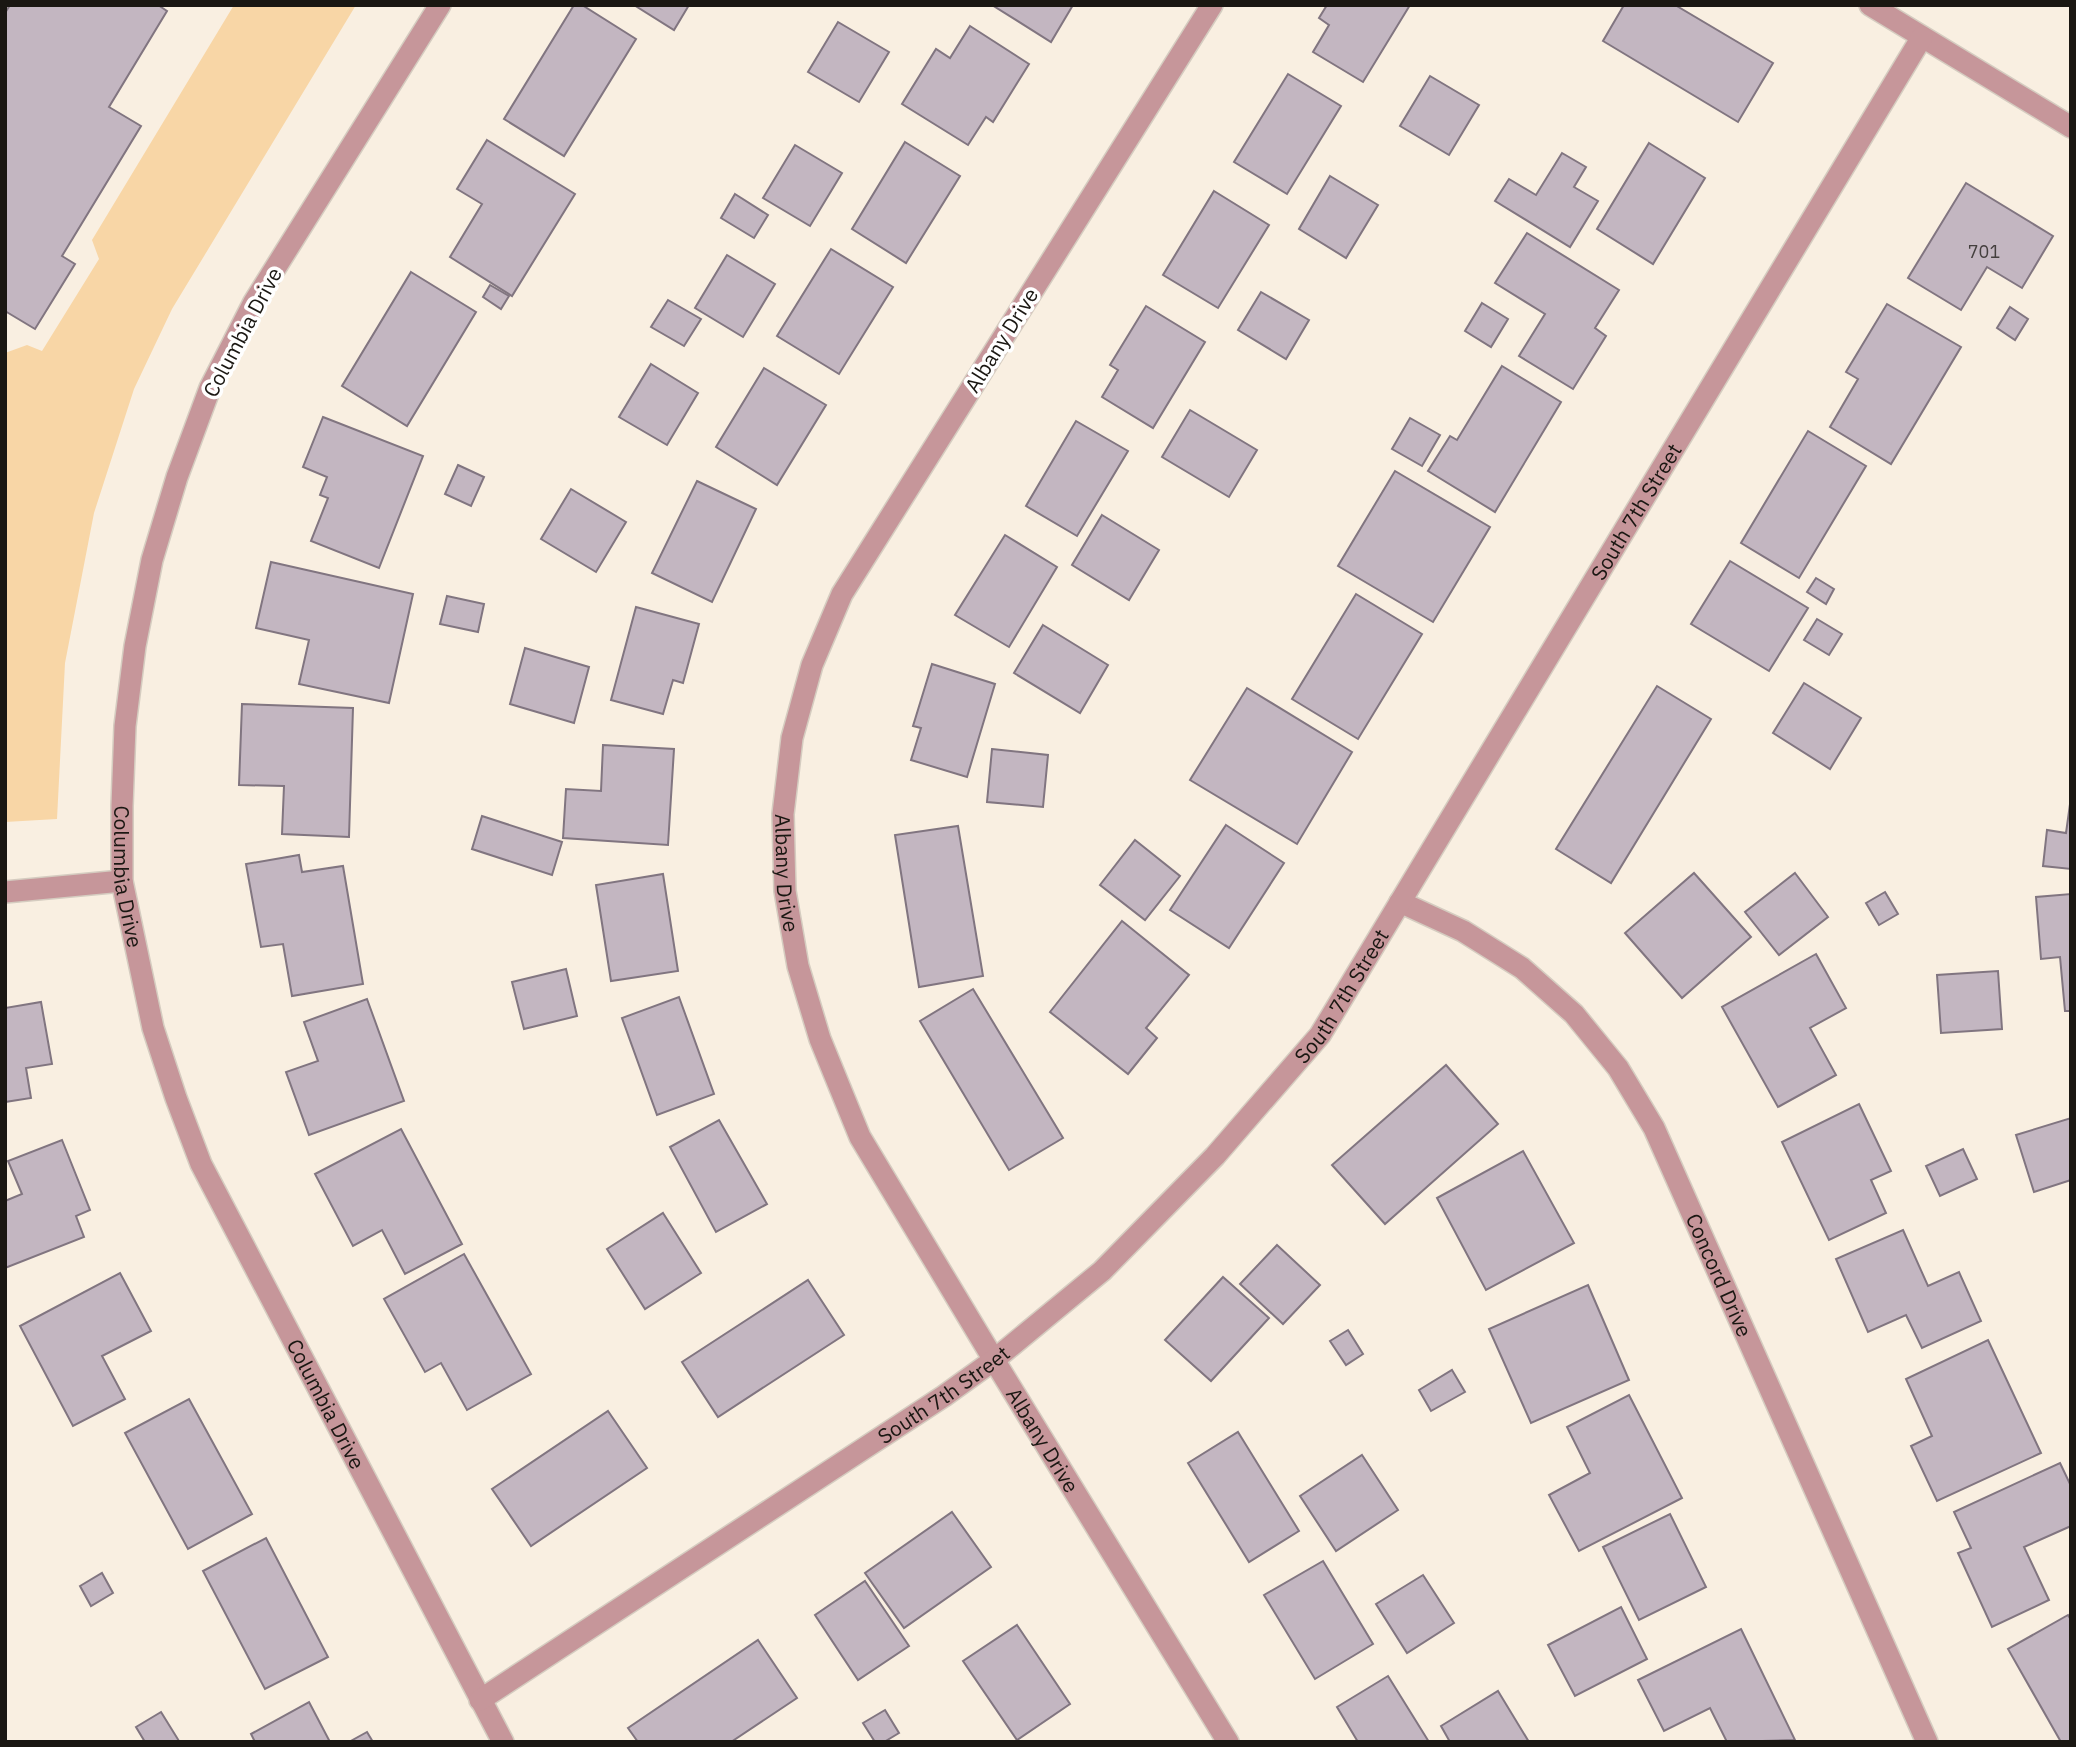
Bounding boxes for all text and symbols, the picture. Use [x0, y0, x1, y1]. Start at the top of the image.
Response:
house number: 701 [1968, 240, 2000, 263]
street label: Columbia Drive [196, 262, 288, 402]
street label: Albany Drive [958, 282, 1044, 398]
street label: South 7th Street [1584, 438, 1688, 585]
street label: Columbia Drive [108, 805, 150, 950]
street label: Albany Drive [769, 813, 806, 934]
street label: South 7th Street [1288, 924, 1395, 1069]
street label: Concord Drive [1680, 1209, 1759, 1341]
street label: Columbia Drive [281, 1334, 372, 1474]
street label: South 7th Street [872, 1339, 1015, 1450]
street label: Albany Drive [1000, 1382, 1086, 1498]

